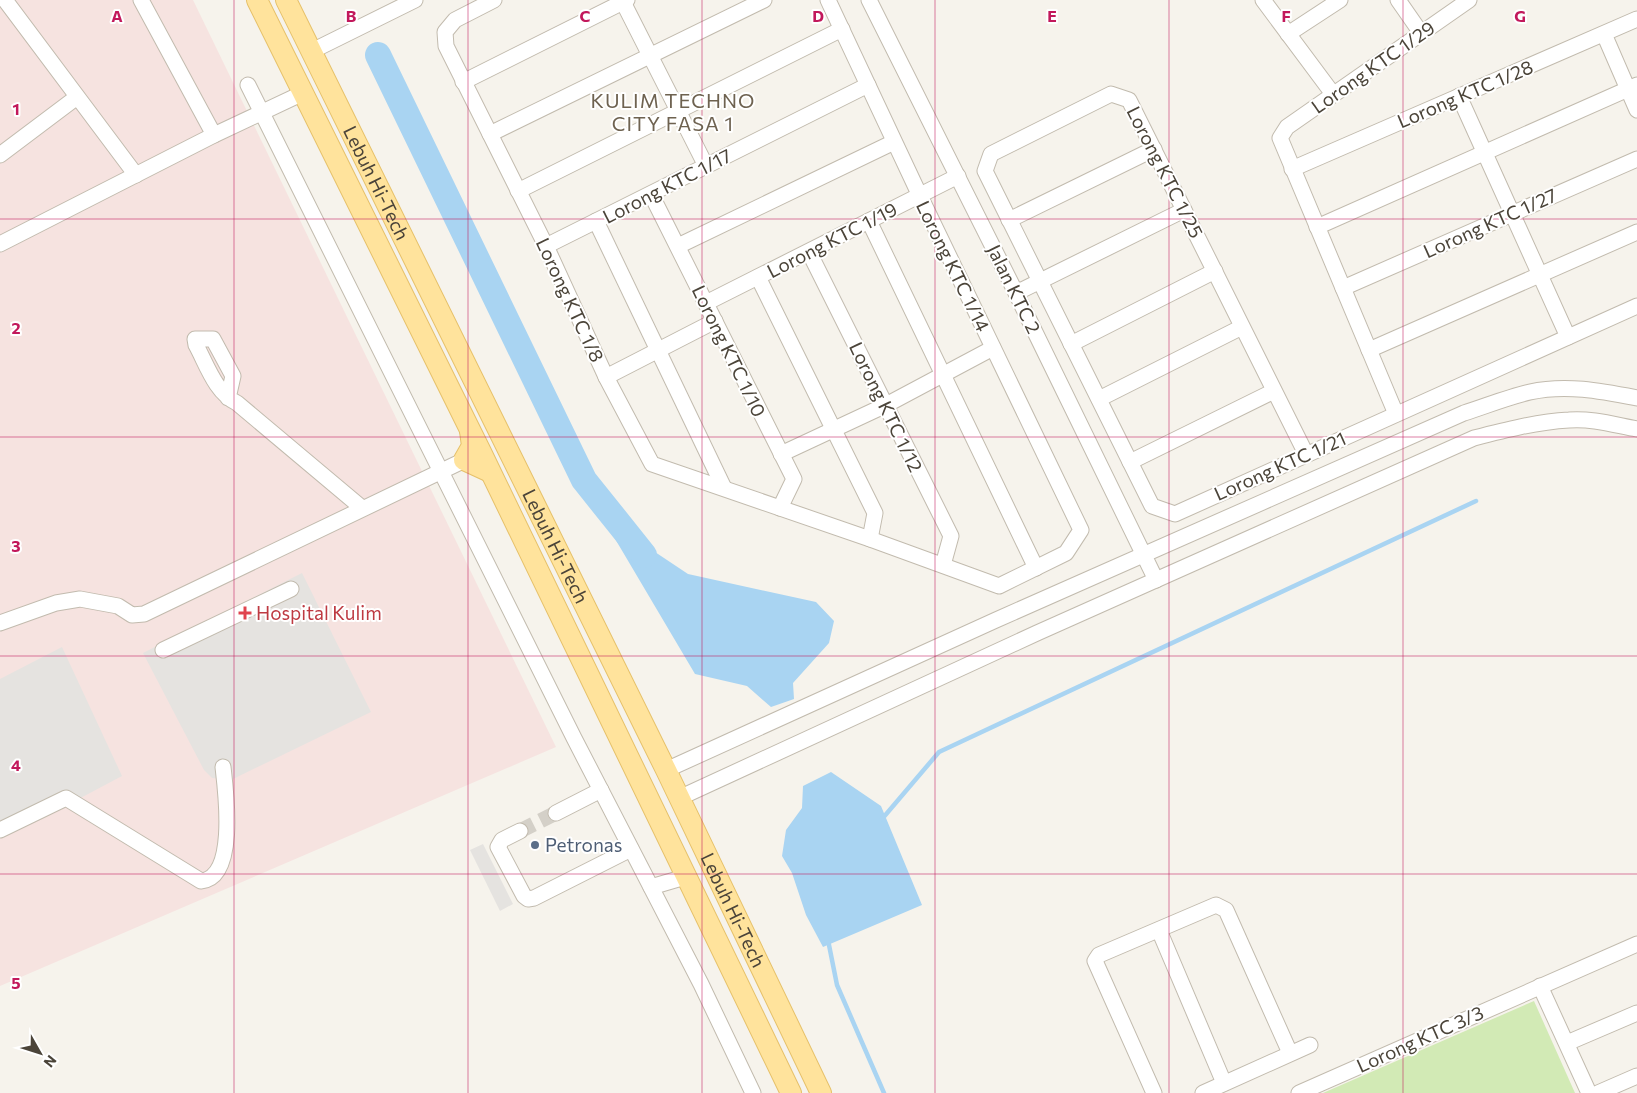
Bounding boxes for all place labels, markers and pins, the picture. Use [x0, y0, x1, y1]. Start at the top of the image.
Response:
place label: Hospital Kulim [256, 601, 382, 624]
marker: Hospital Kulim [238, 606, 252, 620]
place label: Petronas [545, 833, 622, 856]
marker: Petronas [529, 839, 541, 851]

